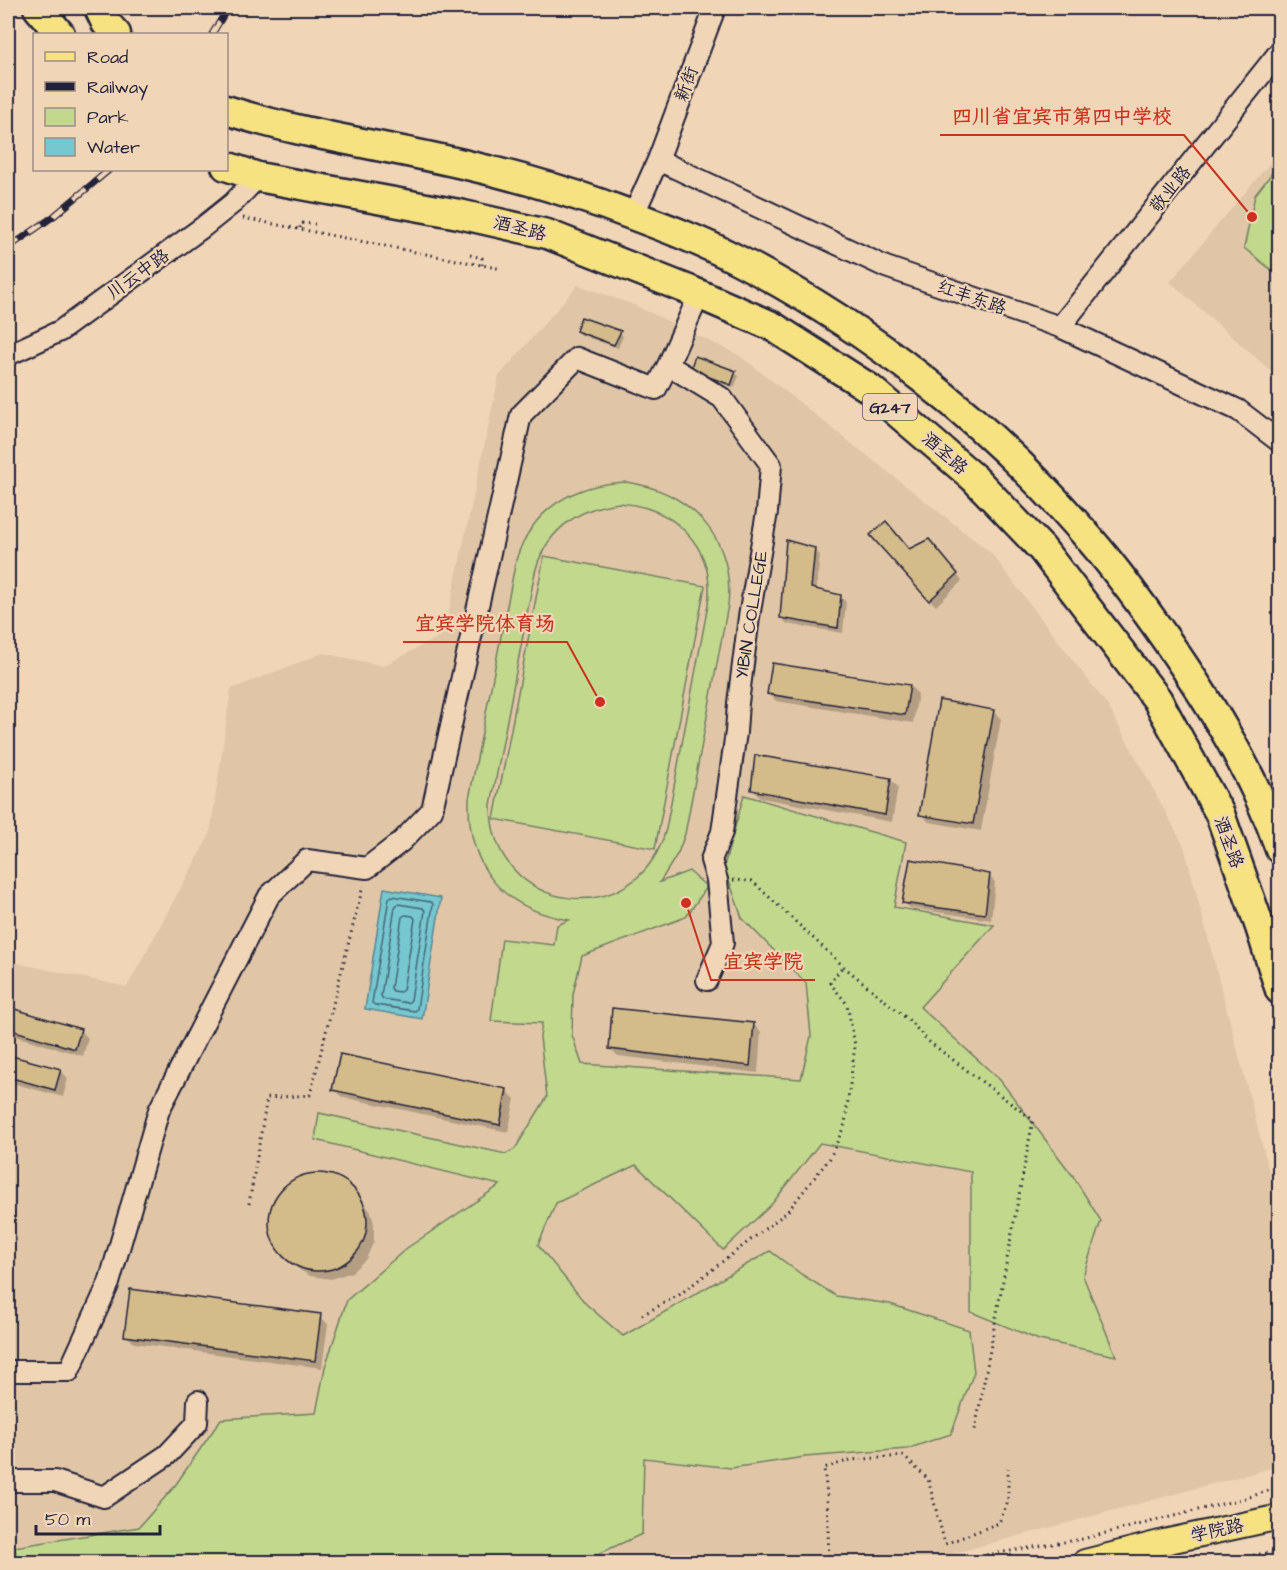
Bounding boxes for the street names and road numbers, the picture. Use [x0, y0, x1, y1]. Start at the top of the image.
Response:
street label: 新街 [669, 63, 704, 105]
street label: 敬业路 [1144, 160, 1197, 218]
street label: 酒圣路 [491, 210, 549, 247]
street label: 川云中路 [102, 243, 175, 306]
street label: 红丰东路 [934, 274, 1010, 321]
road number: G247 [863, 394, 917, 420]
street label: 酒圣路 [916, 426, 973, 481]
street label: YIBIN COLLEGE [729, 549, 774, 681]
street label: 酒圣路 [1208, 813, 1250, 872]
street label: 学院路 [1188, 1513, 1246, 1548]

